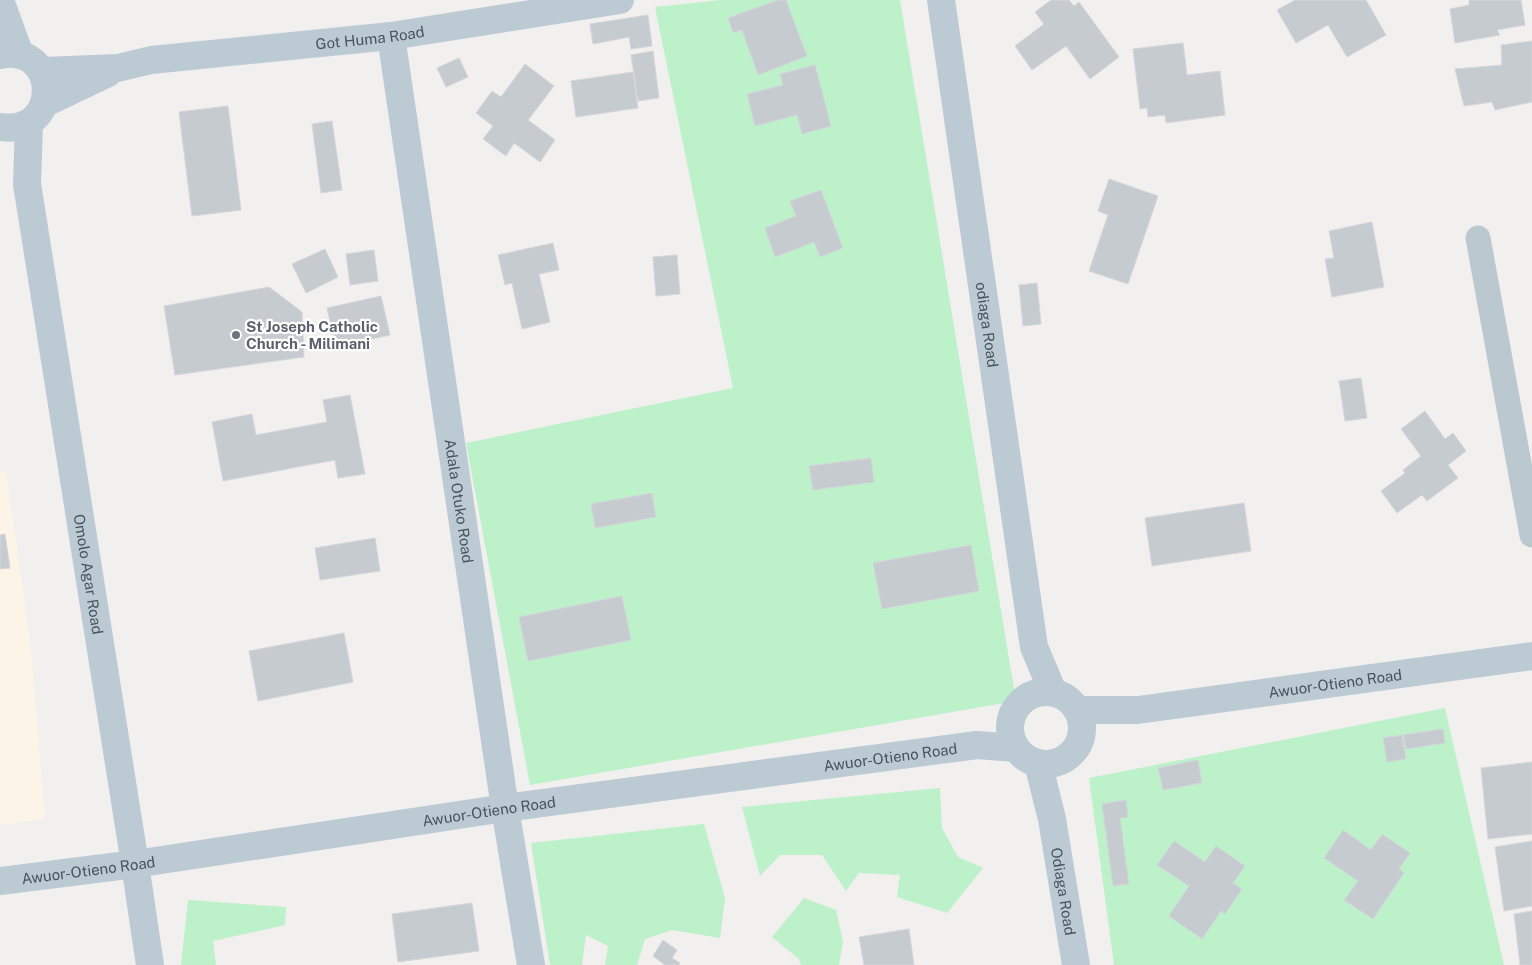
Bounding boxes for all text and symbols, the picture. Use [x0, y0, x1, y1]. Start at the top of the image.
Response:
street label: Got Huma Road [315, 22, 425, 52]
street label: odiaga Road [973, 281, 1002, 369]
place label: St Joseph Catholic Church - Milimani [246, 318, 378, 352]
marker: St Joseph Catholic Church - Milimani [230, 329, 242, 341]
street label: Adala Otuko Road [442, 438, 477, 564]
street label: Omolo Agar Road [71, 513, 107, 635]
street label: Awuor-Otieno Road [1267, 665, 1403, 701]
street label: Awuor-Otieno Road [822, 739, 958, 774]
street label: Awuor-Otieno Road [421, 793, 557, 829]
street label: Odiaga Road [1048, 846, 1079, 936]
street label: Awuor-Otieno Road [20, 853, 156, 887]

